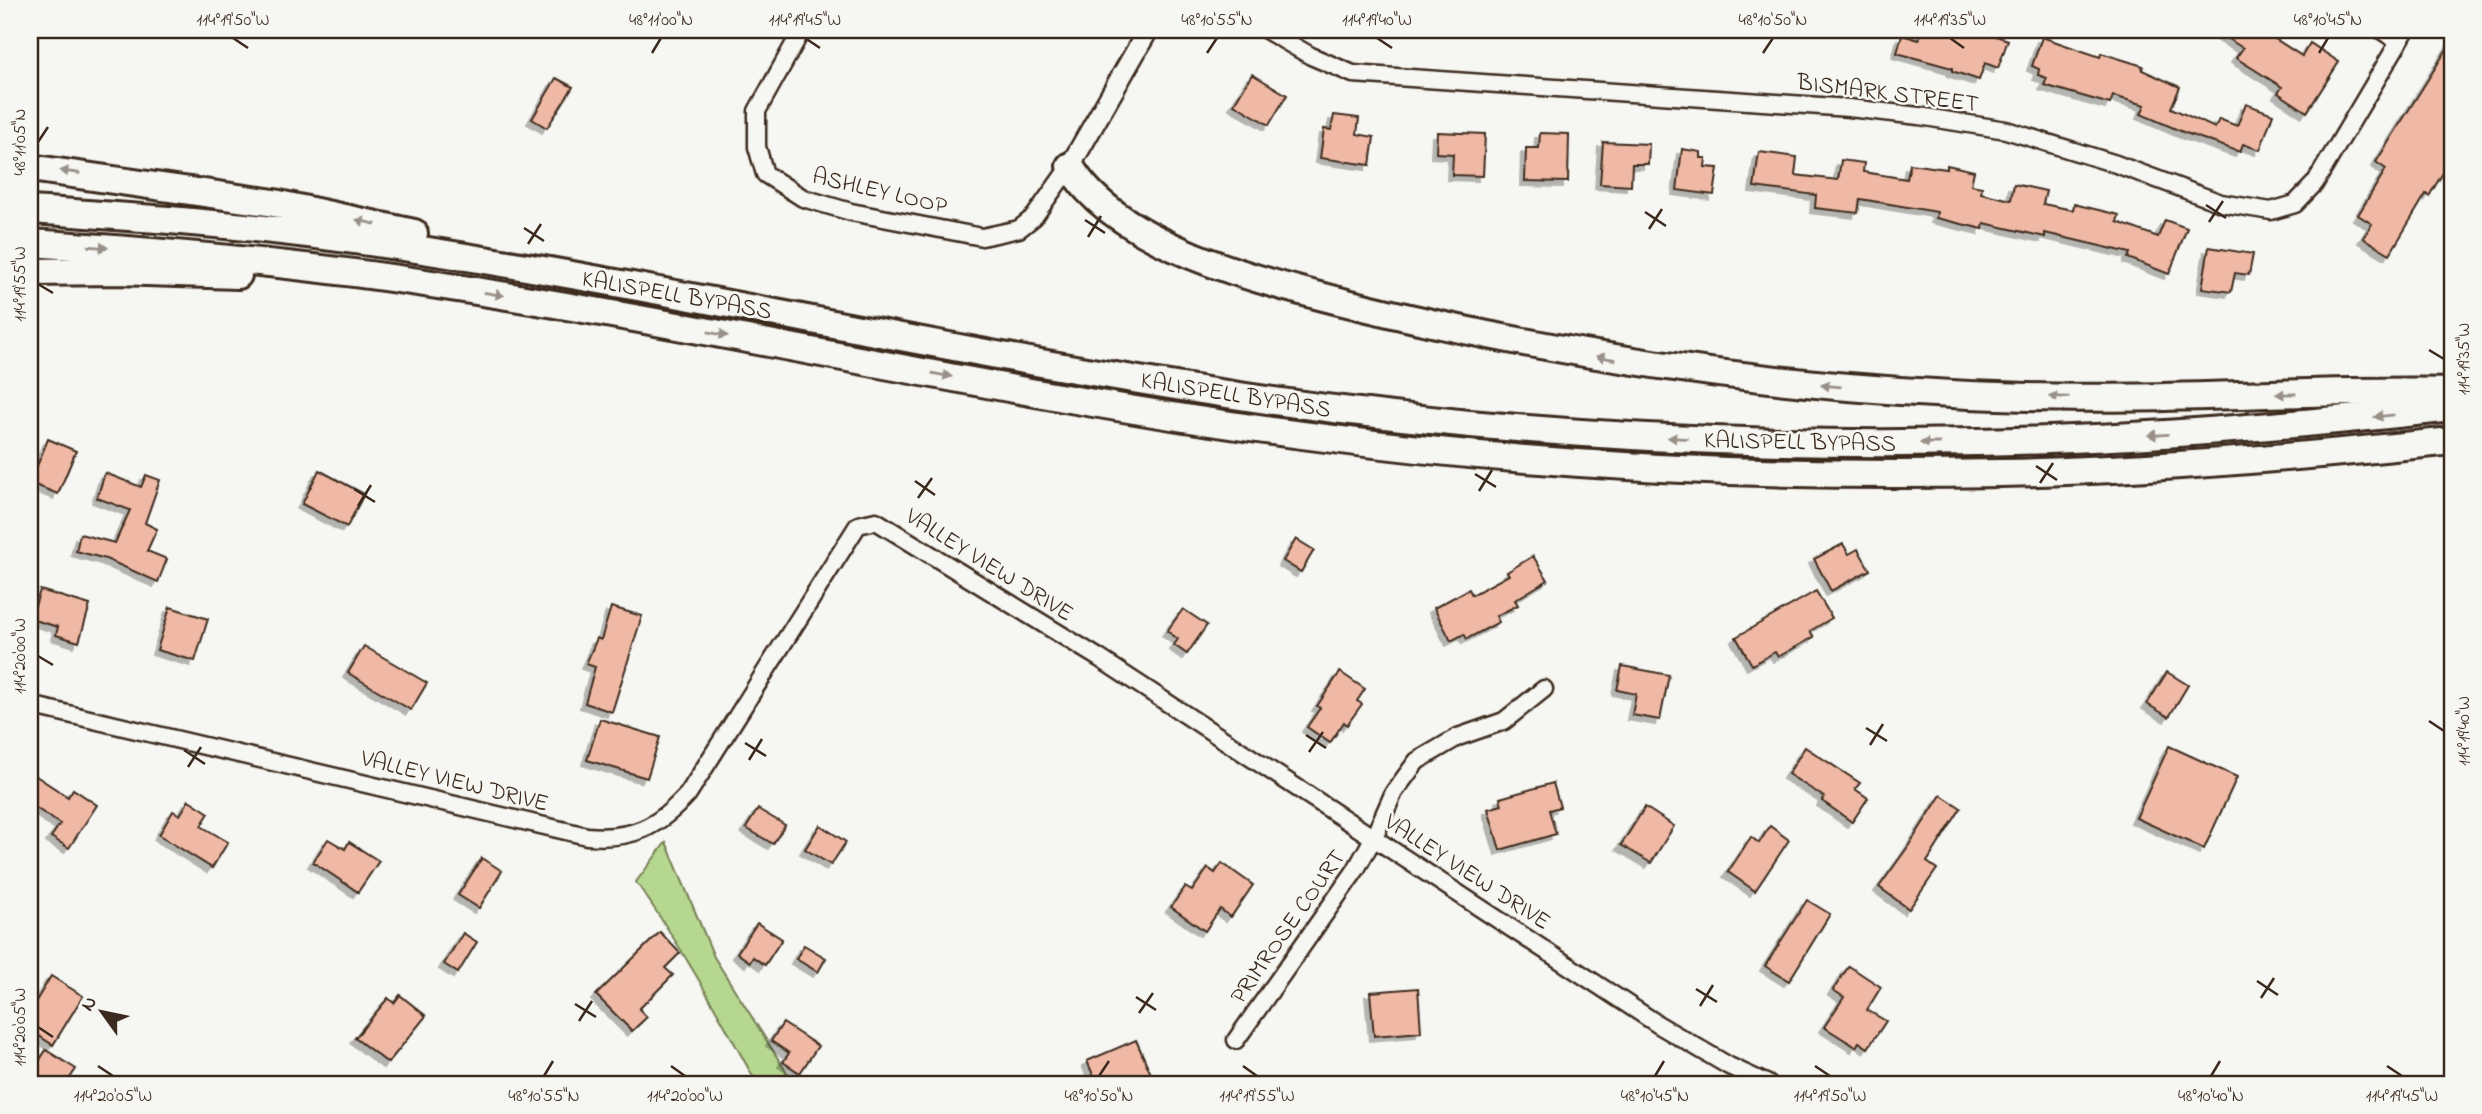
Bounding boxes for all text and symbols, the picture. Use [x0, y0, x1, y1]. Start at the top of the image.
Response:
text: 114°19'50"W [197, 8, 270, 34]
text: 48°11'00"N [629, 8, 693, 34]
text: 114°19'45"W [769, 8, 841, 34]
text: 48°10'55"N [1181, 8, 1253, 34]
text: 114°19'40"W [1342, 8, 1412, 34]
text: 48°10'50"N [1739, 8, 1807, 34]
text: 114°19'35"W [1914, 8, 1986, 34]
text: 48°10'45"N [2294, 8, 2362, 34]
street label: BISMARK STREET [1794, 66, 1981, 123]
text: 48°11'05"N [8, 109, 34, 175]
street label: ASHLEY LOOP [809, 160, 951, 225]
one-way arrow [59, 167, 81, 178]
one-way arrow [355, 216, 377, 227]
one-way arrow [87, 242, 109, 253]
text: 114°19'55"W [8, 246, 34, 322]
street label: KALISPELL BYPASS [579, 263, 774, 330]
one-way arrow [483, 289, 505, 300]
text: 114°19'35"W [2452, 323, 2478, 395]
one-way arrow [707, 329, 729, 340]
one-way arrow [1595, 352, 1617, 363]
street label: KALISPELL BYPASS [1138, 364, 1333, 429]
one-way arrow [931, 370, 953, 381]
one-way arrow [1820, 380, 1842, 391]
one-way arrow [2275, 389, 2297, 400]
one-way arrow [2047, 392, 2069, 403]
one-way arrow [2373, 410, 2395, 421]
street label: KALISPELL BYPASS [1703, 424, 1896, 463]
one-way arrow [2146, 429, 2168, 440]
one-way arrow [1667, 432, 1689, 443]
one-way arrow [1919, 437, 1941, 449]
street label: VALLEY VIEW DRIVE [897, 500, 1080, 632]
text: 114°20'00"W [8, 618, 34, 694]
text: 114°19'40"W [2452, 696, 2478, 766]
street label: VALLEY VIEW DRIVE [356, 742, 552, 823]
street label: VALLEY VIEW DRIVE [1376, 805, 1557, 940]
street label: PRIMROSE COURT [1223, 843, 1356, 1012]
north arrow [66, 978, 136, 1048]
text: 114°20'05"W [8, 988, 34, 1066]
text: N [75, 991, 105, 1017]
text: 114°20'05"W [74, 1084, 152, 1110]
text: 48°10'55"N [508, 1084, 580, 1110]
text: 114°20'00"W [647, 1084, 723, 1110]
text: 48°10'50"N [1065, 1084, 1133, 1110]
text: 114°19'55"W [1219, 1084, 1295, 1110]
text: 48°10'45"N [1621, 1084, 1689, 1110]
text: 114°19'50"W [1794, 1084, 1867, 1110]
text: 48°10'40"N [2178, 1084, 2244, 1110]
text: 114°19'45"W [2366, 1084, 2438, 1110]

